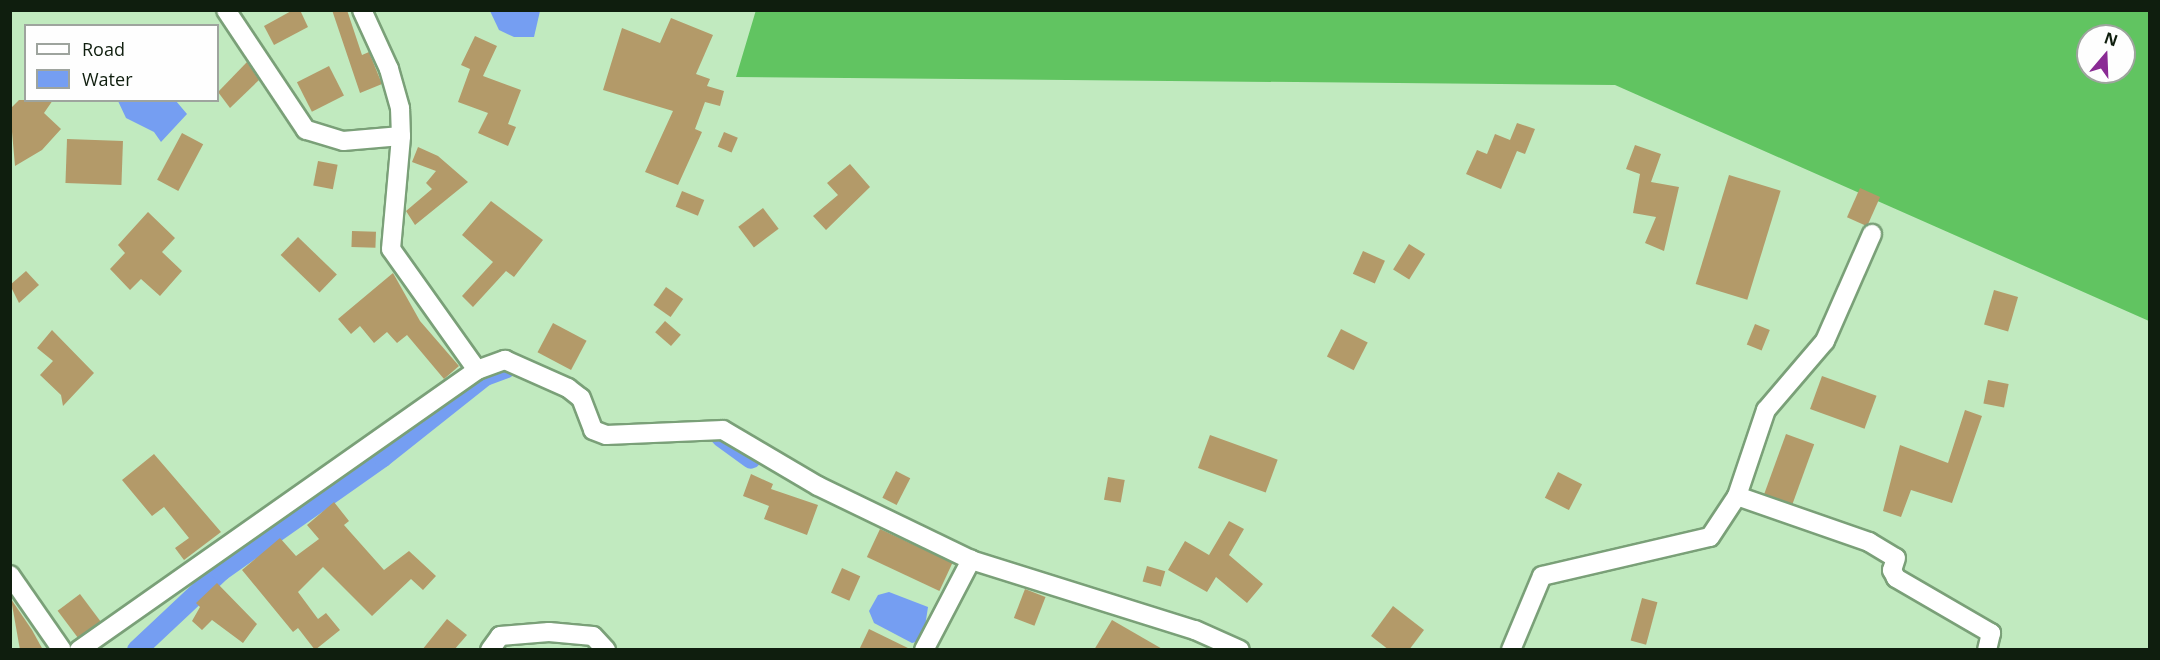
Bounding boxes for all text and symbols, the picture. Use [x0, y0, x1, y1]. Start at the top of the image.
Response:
legend [24, 24, 219, 102]
north arrow [2076, 24, 2136, 84]
text: N [2101, 26, 2121, 51]
text: Road [82, 37, 125, 61]
text: Water [82, 67, 133, 91]

